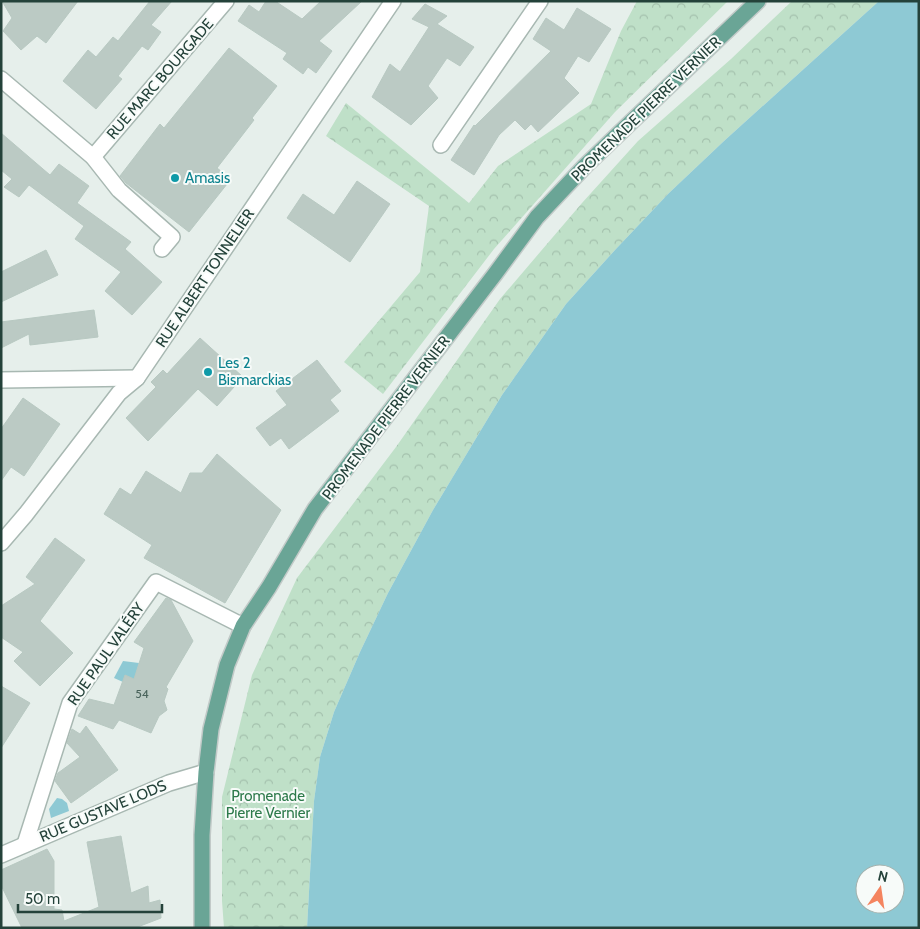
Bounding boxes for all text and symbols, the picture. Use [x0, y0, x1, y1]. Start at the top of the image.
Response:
street label: RUE MARC BOURGADE [103, 15, 217, 143]
street label: PROMENADE PIERRE VERNIER [568, 33, 724, 185]
place label: Amasis [185, 169, 230, 187]
marker: Amasis [169, 172, 181, 184]
street label: RUE ALBERT TONNELIER [152, 205, 258, 351]
street label: PROMENADE PIERRE VERNIER [318, 332, 454, 504]
place label: Les 2 Bismarckias [218, 354, 291, 389]
marker: Les 2 Bismarckias [202, 366, 214, 378]
street label: RUE PAUL VALÉRY [63, 598, 148, 709]
house number: 54 [135, 686, 149, 701]
street label: RUE GUSTAVE LODS [37, 776, 169, 846]
park label: Promenade Pierre Vernier [226, 787, 310, 822]
north arrow [855, 864, 905, 914]
text: N [876, 866, 890, 886]
scale bar [18, 882, 161, 914]
text: 50 m [25, 890, 60, 908]

